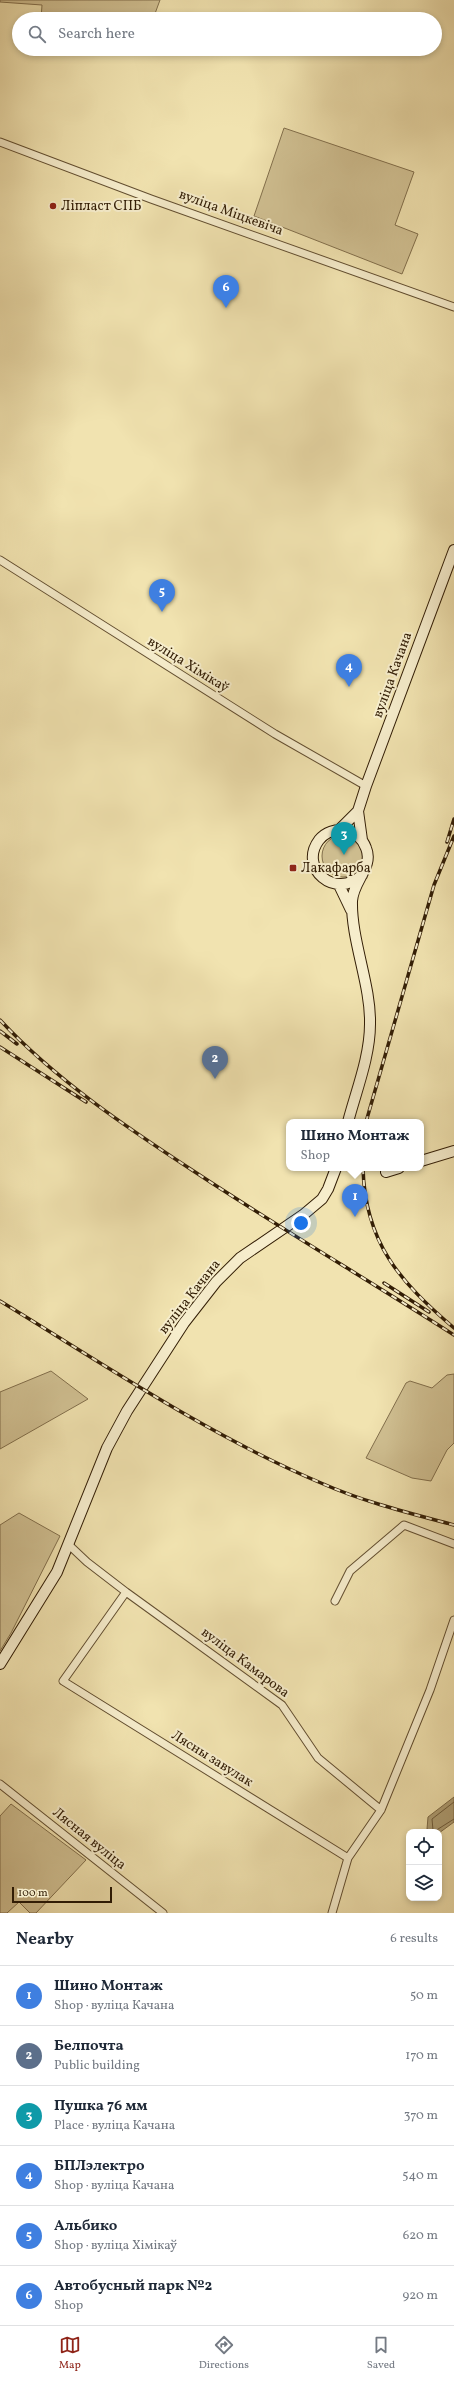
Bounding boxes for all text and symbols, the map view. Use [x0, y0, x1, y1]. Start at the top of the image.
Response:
search box [12, 12, 442, 56]
icon: search [26, 23, 48, 45]
text: Search here [58, 24, 135, 45]
street label: вуліца Міцкевіча [176, 185, 286, 241]
place label: Ліпласт СПБ [61, 197, 142, 216]
marker: Ліпласт СПБ [48, 201, 58, 211]
pin: 6 [213, 275, 239, 308]
pin: 5 [149, 579, 175, 612]
street label: вуліца Качана [369, 629, 417, 720]
street label: вуліца Хімікаў [144, 632, 233, 698]
pin: 4 [336, 654, 362, 687]
pin: 3 [331, 822, 357, 855]
place label: Лакафарба [301, 859, 371, 878]
marker: Лакафарба [288, 863, 298, 873]
pin: 2 [202, 1046, 228, 1079]
popup [286, 1119, 424, 1171]
text: Шино Монтаж [301, 1126, 409, 1147]
text: Shop [301, 1147, 330, 1165]
pin: 1 [342, 1184, 368, 1217]
your location [291, 1213, 311, 1233]
street label: вуліца Качана [155, 1256, 225, 1338]
street label: вуліца Камарова [197, 1623, 293, 1703]
street label: Лясны завулак [168, 1726, 257, 1792]
street label: Лясная вуліца [48, 1803, 130, 1875]
map controls [406, 1829, 442, 1901]
button: locate [406, 1829, 442, 1865]
button: layers [406, 1865, 442, 1901]
scale bar [12, 1885, 112, 1904]
text: 100 m [18, 1886, 48, 1901]
text: Nearby [16, 1928, 74, 1951]
text: 6 results [390, 1930, 438, 1948]
text: Шино Монтаж [54, 1976, 163, 1997]
text: 1 [26, 1987, 32, 2005]
text: 50 m [410, 1987, 438, 2005]
text: Shop · вуліца Качана [54, 1997, 175, 2015]
text: Белпочта [54, 2036, 124, 2057]
text: 2 [26, 2047, 32, 2065]
text: 170 m [405, 2047, 438, 2065]
text: Public building [54, 2057, 140, 2075]
text: Пушка 76 мм [54, 2096, 148, 2117]
text: 3 [26, 2107, 32, 2125]
text: 370 m [404, 2107, 438, 2125]
text: Place · вуліца Качана [54, 2117, 175, 2135]
text: БПЛэлектро [54, 2156, 145, 2177]
text: 4 [25, 2167, 33, 2185]
text: 540 m [402, 2167, 438, 2185]
text: Shop · вуліца Качана [54, 2177, 175, 2195]
text: Альбико [54, 2216, 117, 2237]
text: 5 [26, 2227, 32, 2245]
text: 620 m [403, 2227, 438, 2245]
text: Shop · вуліца Хімікаў [54, 2237, 177, 2255]
text: Автобусный парк №2 [54, 2276, 212, 2297]
text: 6 [25, 2287, 33, 2305]
text: 920 m [402, 2287, 438, 2305]
text: Shop [54, 2297, 83, 2315]
tab: Map [59, 2334, 81, 2373]
tab: Directions [199, 2334, 249, 2373]
tab: Saved [367, 2334, 395, 2373]

